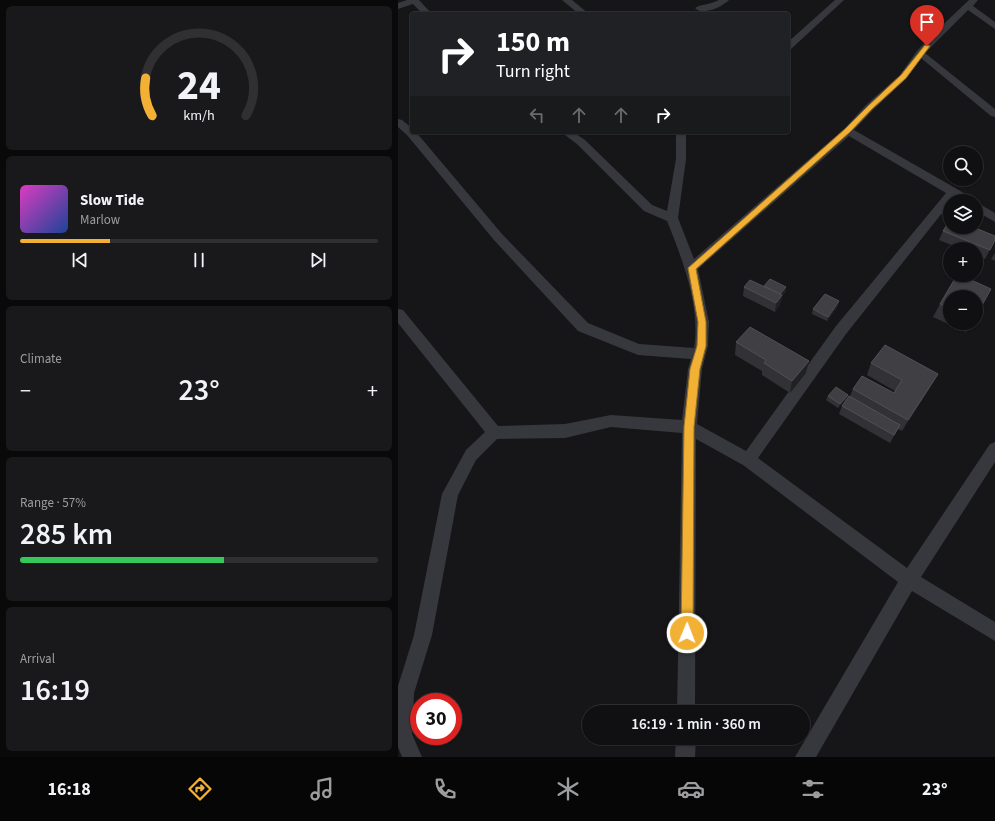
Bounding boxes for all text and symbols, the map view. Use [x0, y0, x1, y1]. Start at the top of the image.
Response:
pin [910, 5, 944, 46]
icon: arrive [916, 11, 938, 33]
text: 150 m [496, 22, 570, 62]
icon: right [430, 28, 482, 80]
text: 24 [177, 56, 221, 116]
text: Turn right [496, 59, 570, 84]
icon: left [526, 104, 548, 126]
icon: ahead [568, 104, 590, 126]
icon: ahead [610, 104, 632, 126]
icon: right [652, 104, 674, 126]
text: km/h [183, 105, 215, 126]
map controls [943, 146, 983, 330]
button: search [943, 146, 983, 186]
text: Slow Tide [80, 190, 144, 211]
button: layers [943, 194, 983, 234]
text: Marlow [80, 211, 120, 229]
button: + [943, 242, 983, 282]
icon: previous [69, 249, 91, 271]
icon: pause [188, 249, 210, 271]
icon: next [307, 249, 329, 271]
button: − [943, 290, 983, 330]
text: Climate [20, 350, 62, 368]
text: 23° [178, 369, 220, 412]
text: − [20, 375, 31, 407]
text: + [367, 375, 378, 407]
text: Range · 57% [20, 494, 86, 512]
text: 285 km [20, 513, 113, 556]
position arrow [666, 612, 708, 654]
text: Arrival [20, 650, 55, 668]
text: 16:19 [20, 669, 90, 712]
speed limit sign: 30 [410, 693, 462, 745]
text: 16:19 · 1 min · 360 m [631, 714, 761, 735]
icon: directions [186, 775, 214, 803]
icon: music [308, 775, 336, 803]
icon: phone [431, 775, 459, 803]
icon: climate [554, 775, 582, 803]
icon: car [677, 775, 705, 803]
icon: filters [799, 775, 827, 803]
text: 16:18 [47, 777, 91, 802]
text: 23° [922, 777, 948, 802]

